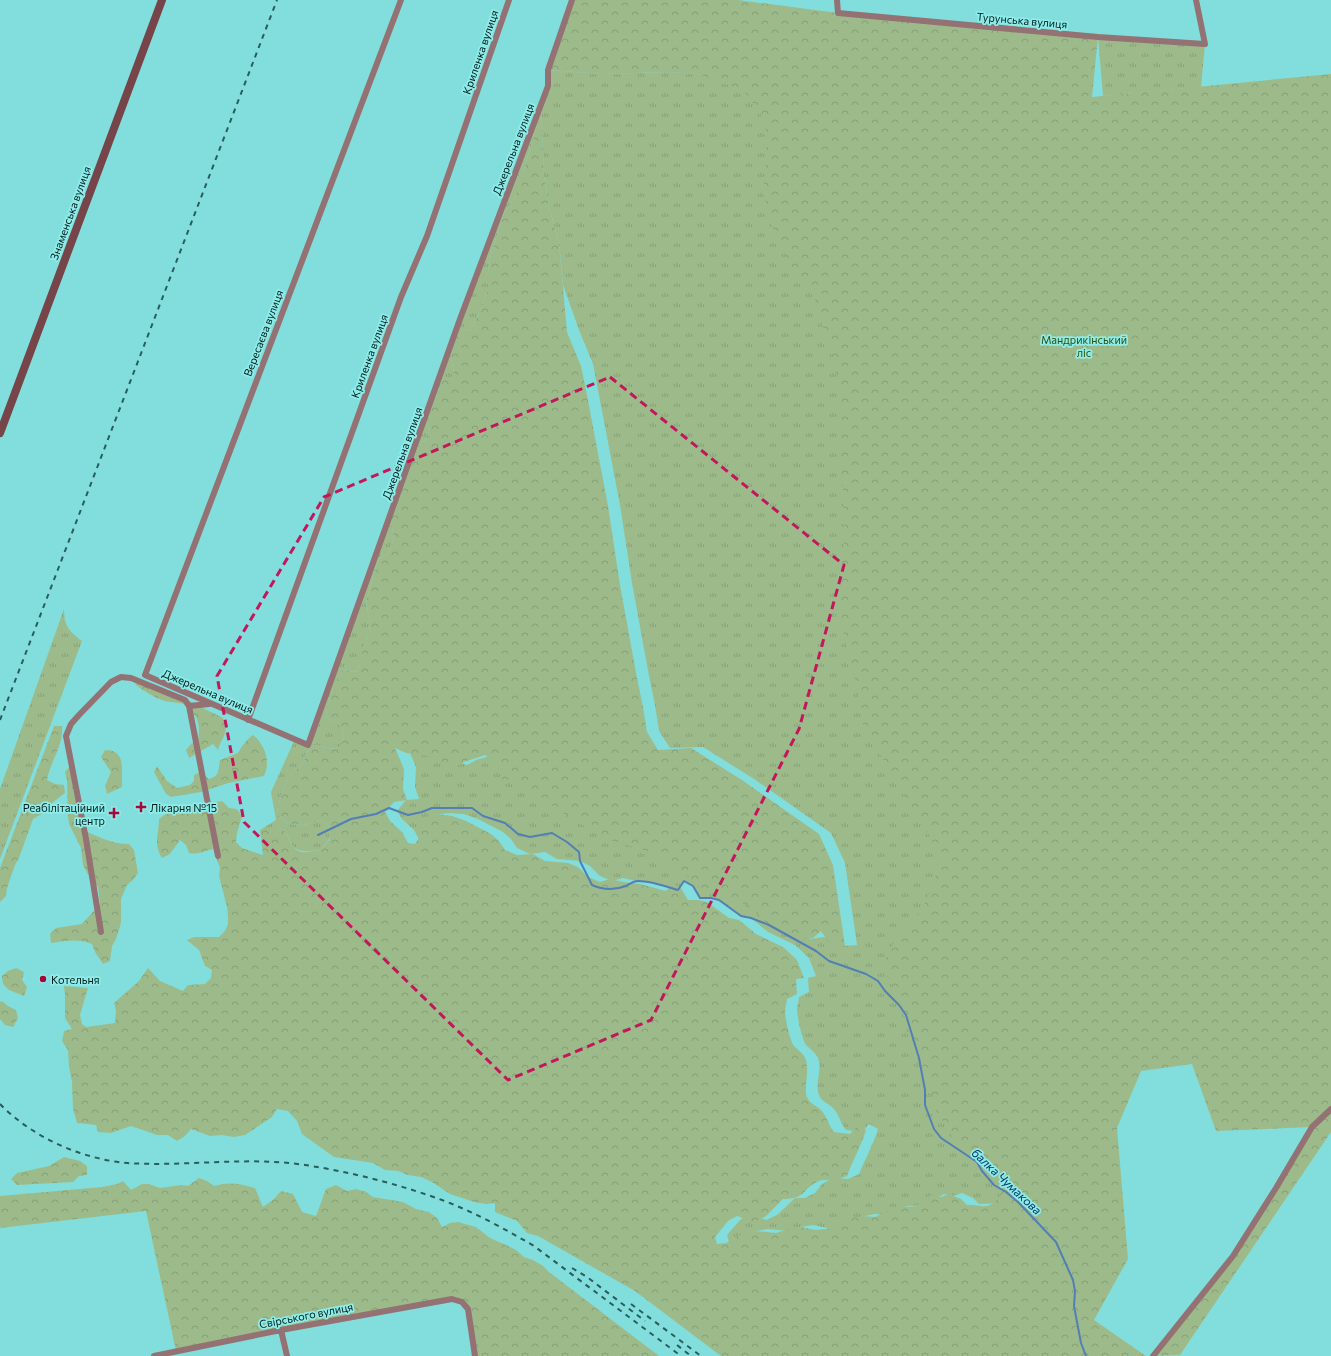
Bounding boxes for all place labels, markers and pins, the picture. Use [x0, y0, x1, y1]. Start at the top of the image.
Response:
place label: Реабілітаційний центр [23, 801, 105, 827]
marker: Лікарня №15 [135, 801, 147, 813]
place label: Лікарня №15 [150, 801, 217, 814]
marker: Реабілітаційний центр [108, 807, 120, 819]
place label: Котельня [51, 973, 99, 986]
marker: Котельня [38, 974, 48, 984]

